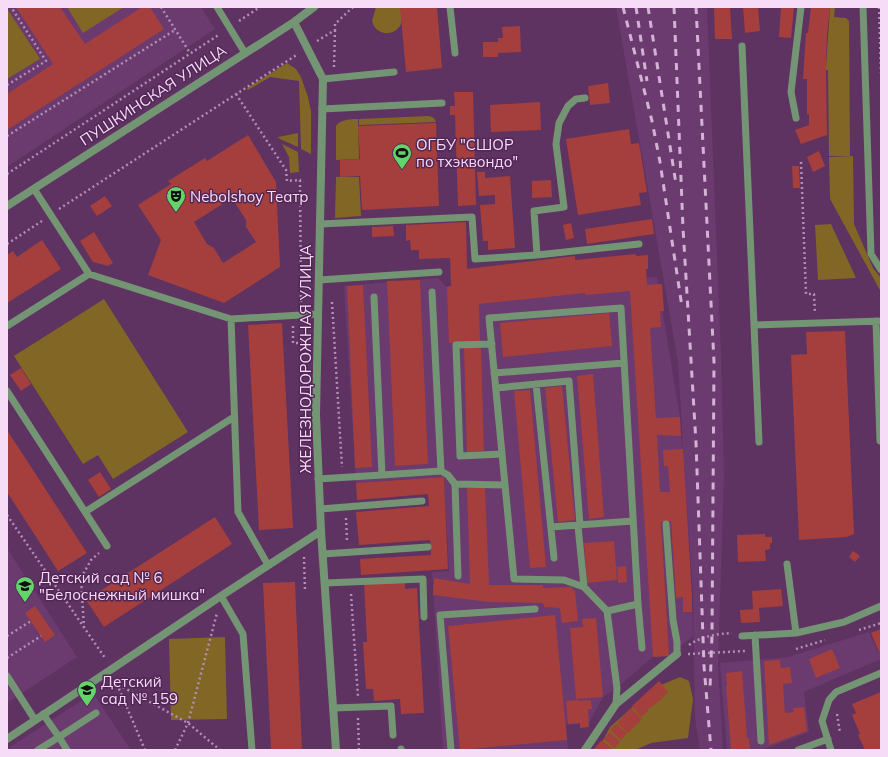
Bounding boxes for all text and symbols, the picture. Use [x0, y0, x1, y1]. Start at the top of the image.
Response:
street label: ПУШКИНСКАЯ УЛИЦА [76, 40, 230, 150]
place label: ОГБУ "СШОР по тхэквондо" [416, 135, 518, 171]
sports icon: ОГБУ "СШОР по тхэквондо" [391, 142, 413, 170]
theatre icon: Nebolshoy Театр [165, 185, 187, 213]
place label: Nebolshoy Театр [190, 187, 308, 206]
street label: ЖЕЛЕЗНОДОРОЖНАЯ УЛИЦА [296, 245, 315, 473]
place label: Детский сад № 6 "Белоснежный мишка" [39, 568, 205, 604]
school or university icon: Детский сад № 6 "Белоснежный мишка" [14, 575, 36, 603]
place label: Детский сад № 159 [101, 672, 178, 708]
school or university icon: Детский сад № 159 [76, 679, 98, 707]

